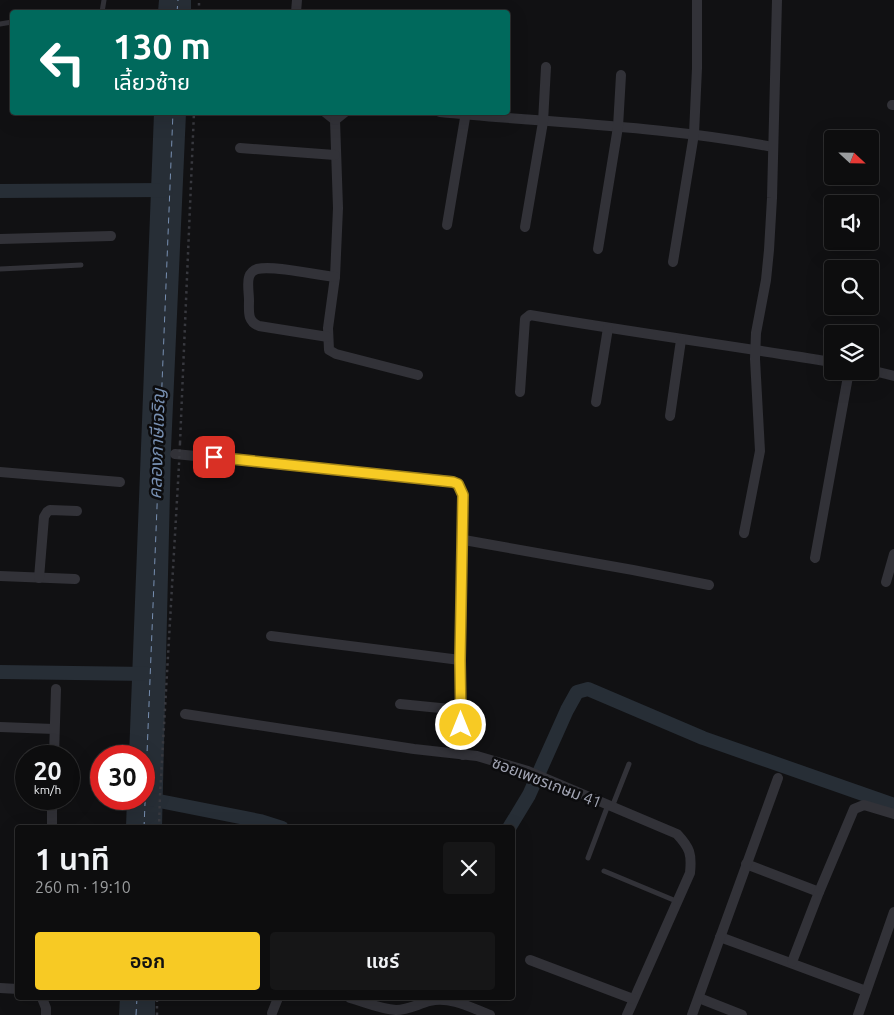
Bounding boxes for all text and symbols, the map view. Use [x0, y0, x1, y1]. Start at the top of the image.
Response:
text: 130 m [113, 26, 211, 66]
icon: left [30, 30, 95, 95]
text: เลี้ยวซ้าย [113, 69, 190, 94]
north arrow [824, 130, 879, 185]
map controls [824, 130, 879, 380]
button: sound [824, 195, 879, 250]
button: search [824, 260, 879, 315]
button: layers [824, 325, 879, 380]
water label: คลองภาษีเจริญ [144, 387, 169, 500]
pin [193, 436, 235, 478]
icon: arrive [200, 443, 228, 471]
position arrow [434, 698, 486, 750]
speed limit sign: 30 [90, 745, 155, 810]
street label: ซอยเพชรเกษม 41 [490, 753, 604, 811]
text: 20 [33, 757, 62, 785]
text: km/h [34, 783, 61, 796]
text: 1 นาที [35, 842, 110, 876]
button: close [443, 842, 495, 894]
text: 260 m · 19:10 [35, 878, 131, 896]
button: ออก [35, 932, 260, 990]
button: แชร์ [270, 932, 495, 990]

